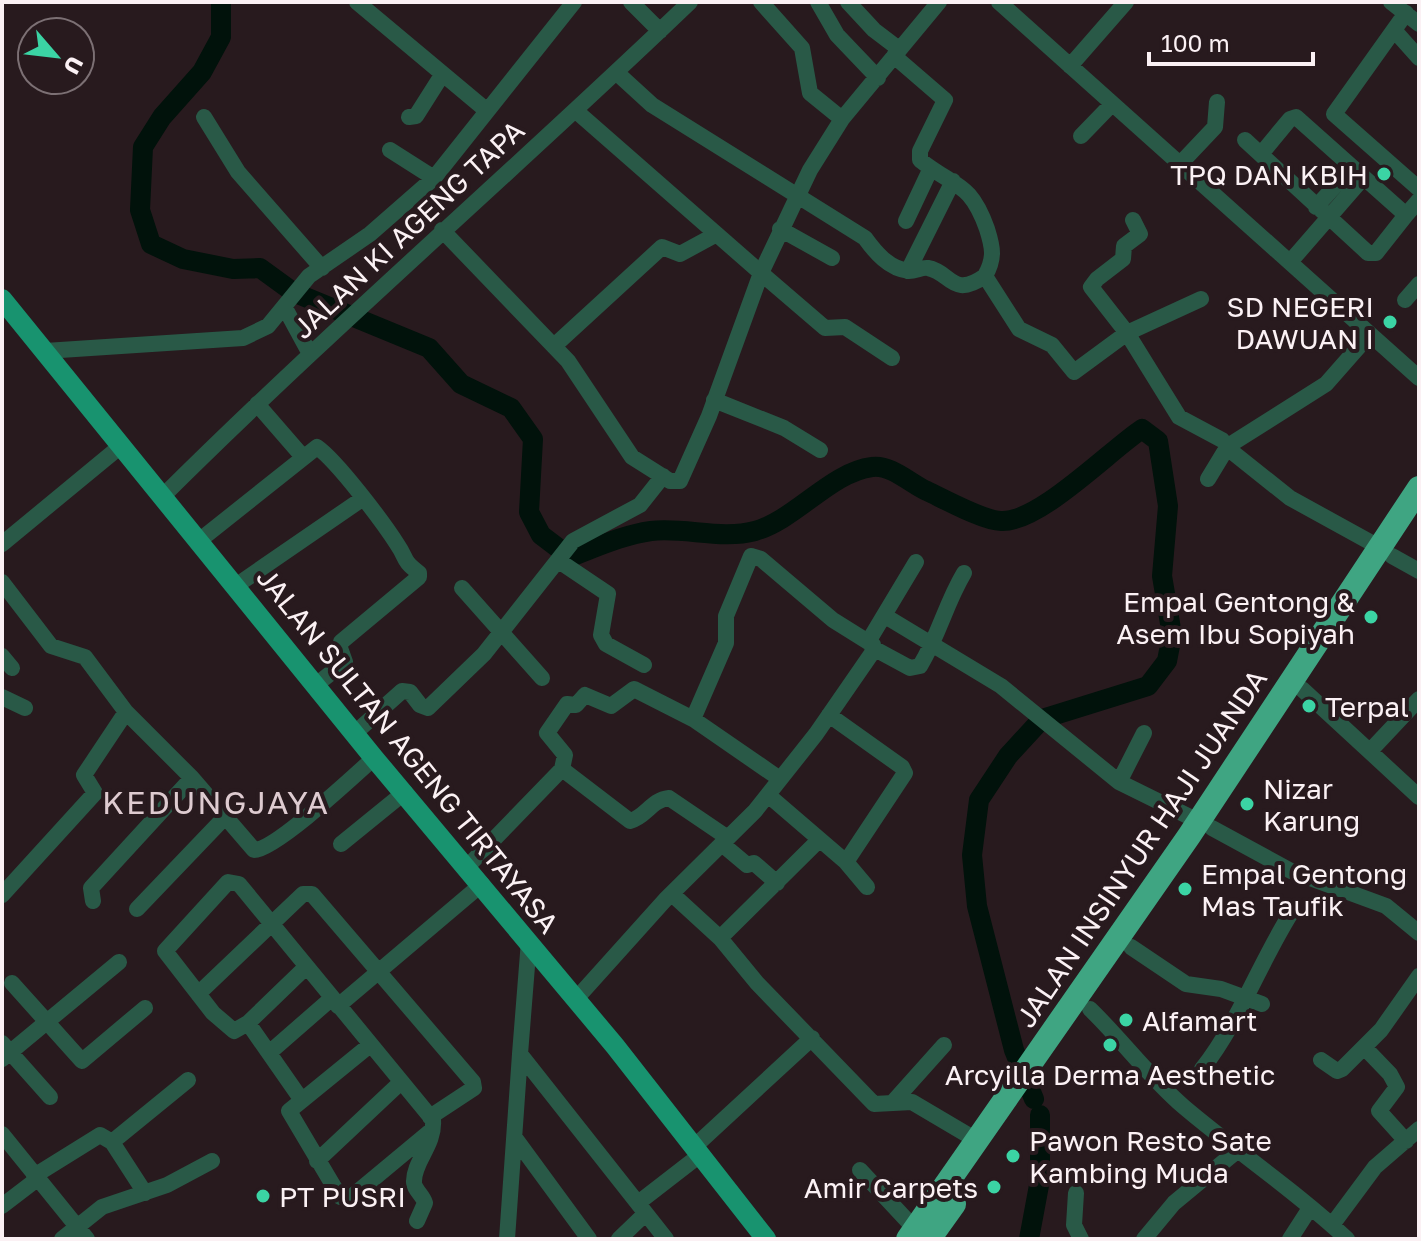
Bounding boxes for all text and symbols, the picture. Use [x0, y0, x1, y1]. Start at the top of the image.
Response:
north arrow [16, 16, 96, 96]
scale bar [1149, 16, 1313, 66]
text: 100 m [1161, 28, 1230, 57]
text: U [58, 52, 90, 79]
street label: JALAN KI AGENG TAPA [286, 113, 531, 345]
place label: TPQ DAN KBIH [1170, 158, 1368, 191]
marker: TPQ DAN KBIH [1375, 165, 1393, 183]
place label: SD NEGERI DAWUAN I [1227, 290, 1374, 355]
marker: SD NEGERI DAWUAN I [1381, 313, 1399, 331]
street label: JALAN SULTAN AGENG TIRTAYASA [250, 561, 566, 940]
place label: Empal Gentong & Asem Ibu Sopiyah [1116, 585, 1355, 650]
marker: Empal Gentong & Asem Ibu Sopiyah [1362, 608, 1380, 626]
street label: JALAN INSINYUR HAJI JUANDA [1009, 663, 1273, 1033]
place label: Terpal [1325, 690, 1409, 723]
marker: Terpal [1300, 697, 1318, 715]
place label: Nizar Karung [1263, 772, 1360, 837]
district label: KEDUNGJAYA [102, 783, 330, 821]
marker: Nizar Karung [1238, 795, 1256, 813]
place label: Empal Gentong Mas Taufik [1201, 857, 1407, 922]
marker: Empal Gentong Mas Taufik [1176, 880, 1194, 898]
place label: Alfamart [1142, 1004, 1257, 1037]
marker: Alfamart [1117, 1011, 1135, 1029]
marker: Arcyilla Derma Aesthetic [1101, 1036, 1119, 1054]
place label: Arcyilla Derma Aesthetic [945, 1058, 1275, 1091]
place label: Pawon Resto Sate Kambing Muda [1029, 1124, 1272, 1189]
marker: Pawon Resto Sate Kambing Muda [1004, 1147, 1022, 1165]
place label: Amir Carpets [804, 1171, 978, 1204]
marker: Amir Carpets [985, 1178, 1003, 1196]
place label: PT PUSRI [279, 1180, 406, 1213]
marker: PT PUSRI [254, 1187, 272, 1205]

